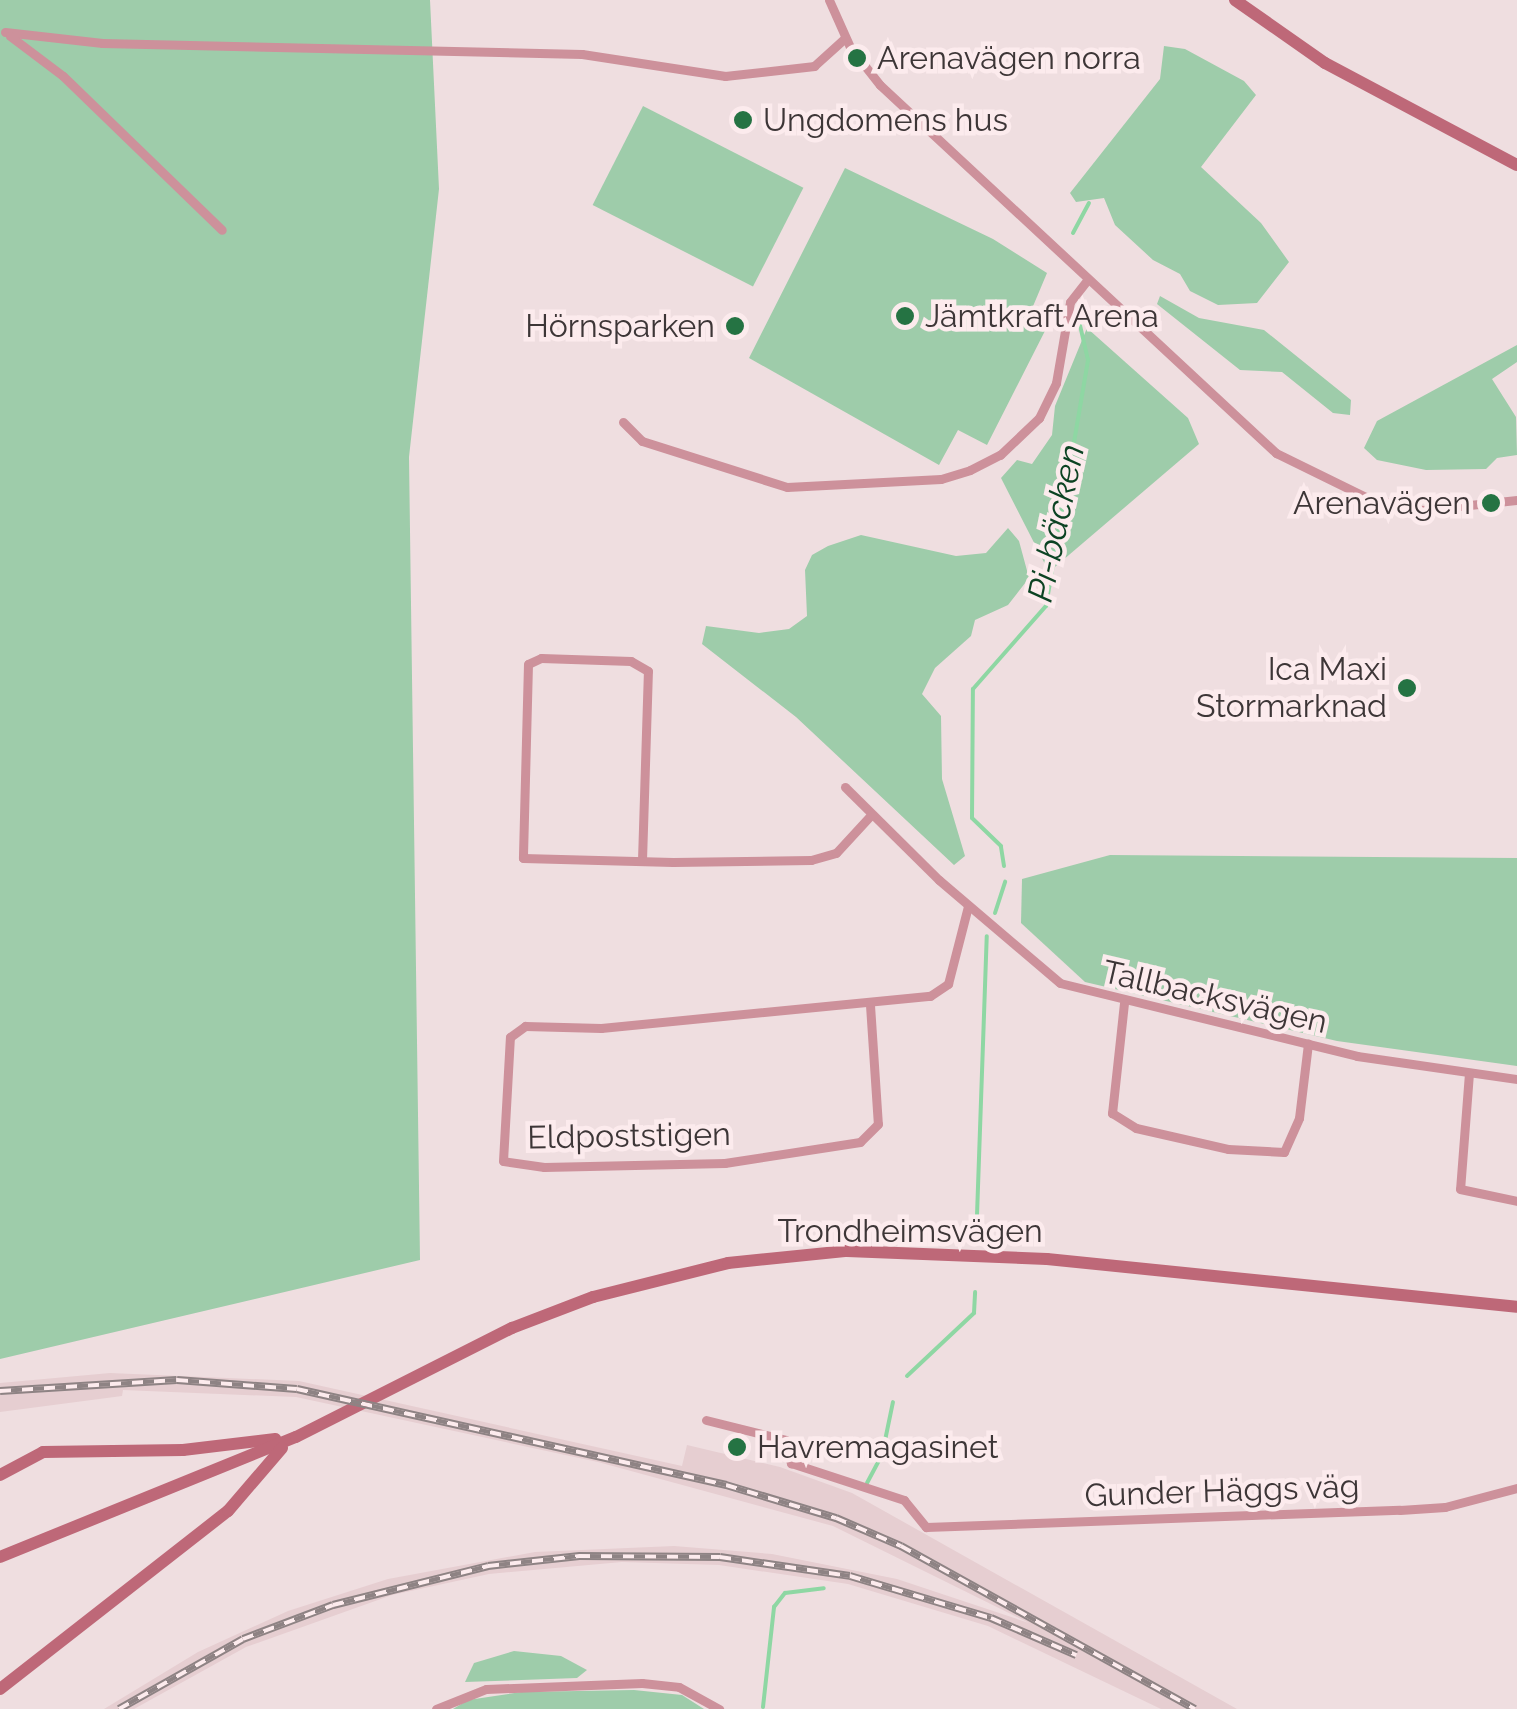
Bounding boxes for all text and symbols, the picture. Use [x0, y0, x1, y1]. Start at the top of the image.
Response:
place label: Arenavägen norra [877, 39, 1141, 77]
marker: Arenavägen norra [846, 47, 868, 69]
place label: Ungdomens hus [763, 101, 1008, 139]
marker: Ungdomens hus [732, 109, 754, 131]
place label: Jämtkraft Arena [925, 297, 1160, 335]
marker: Jämtkraft Arena [894, 305, 916, 327]
place label: Hörnsparken [525, 307, 715, 345]
marker: Hörnsparken [724, 315, 746, 337]
water label: Pi-bäcken [1019, 441, 1093, 605]
place label: Arenavägen [1293, 484, 1471, 522]
marker: Arenavägen [1480, 492, 1502, 514]
place label: Ica Maxi Stormarknad [1196, 651, 1387, 726]
marker: Ica Maxi Stormarknad [1396, 677, 1418, 699]
street label: Tallbacksvägen [1099, 953, 1331, 1041]
street label: Eldpoststigen [527, 1115, 731, 1157]
street label: Trondheimsvägen [777, 1212, 1043, 1250]
place label: Havremagasinet [757, 1428, 998, 1466]
marker: Havremagasinet [726, 1436, 748, 1458]
street label: Gunder Häggs väg [1083, 1467, 1361, 1515]

